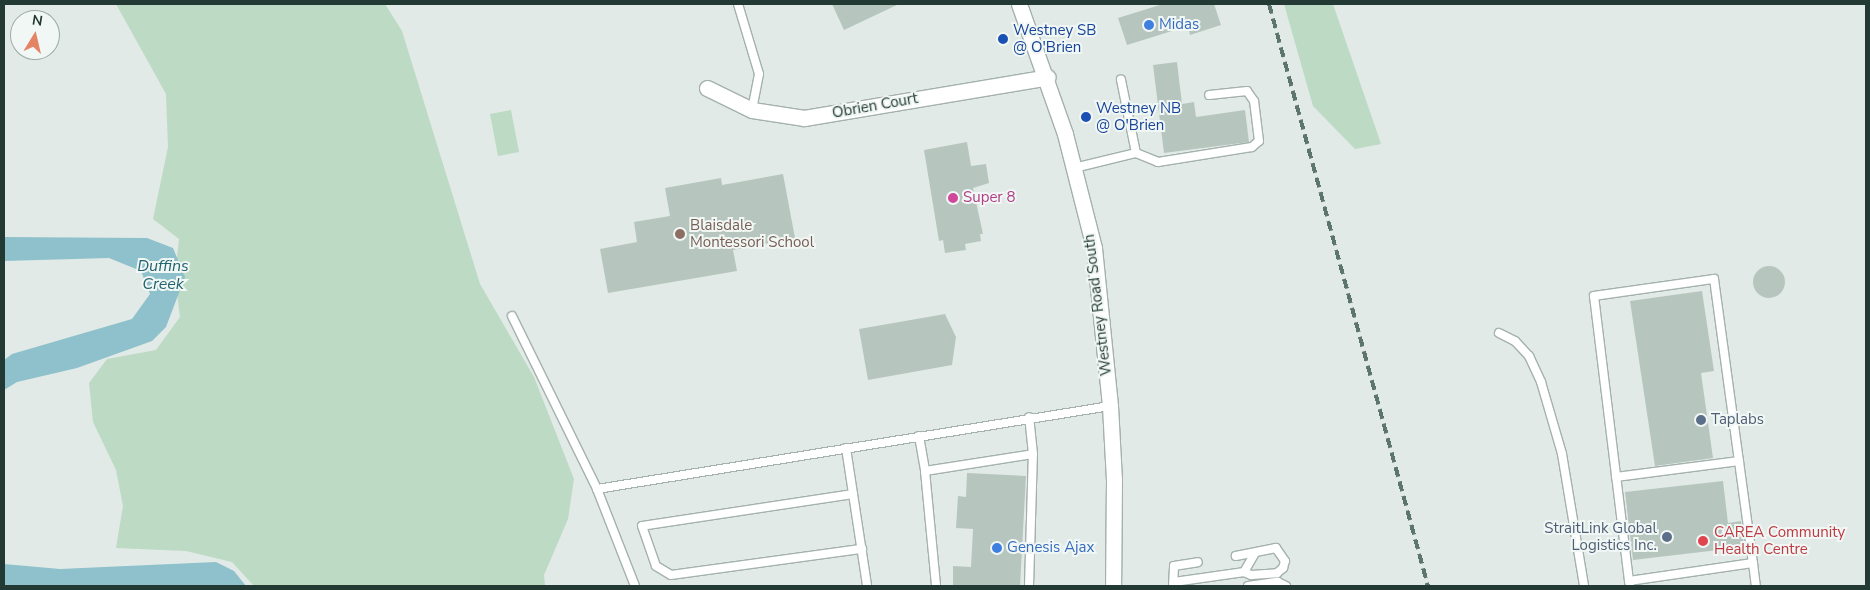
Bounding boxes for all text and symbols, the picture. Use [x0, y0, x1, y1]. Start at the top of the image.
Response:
north arrow [10, 10, 60, 60]
text: N [31, 10, 44, 31]
place label: Midas [1159, 16, 1199, 34]
marker: Midas [1143, 19, 1155, 31]
place label: Westney SB @ O'Brien [1013, 21, 1096, 56]
marker: Westney SB @ O'Brien [997, 33, 1009, 45]
street label: Obrien Court [831, 90, 919, 122]
place label: Westney NB @ O'Brien [1096, 99, 1181, 134]
marker: Westney NB @ O'Brien [1080, 111, 1092, 123]
place label: Super 8 [963, 189, 1016, 207]
marker: Super 8 [947, 192, 959, 204]
place label: Blaisdale Montessori School [690, 216, 814, 251]
marker: Blaisdale Montessori School [674, 228, 686, 240]
street label: Westney Road South [1080, 233, 1116, 377]
water label: Duffins Creek [137, 256, 189, 294]
place label: Taplabs [1711, 411, 1764, 429]
marker: Taplabs [1695, 414, 1707, 426]
place label: StraitLink Global Logistics Inc. [1544, 519, 1657, 554]
place label: CAREA Community Health Centre [1714, 523, 1845, 558]
marker: StraitLink Global Logistics Inc. [1661, 531, 1673, 543]
marker: CAREA Community Health Centre [1696, 534, 1710, 548]
place label: Genesis Ajax [1007, 539, 1094, 557]
marker: Genesis Ajax [991, 542, 1003, 554]

